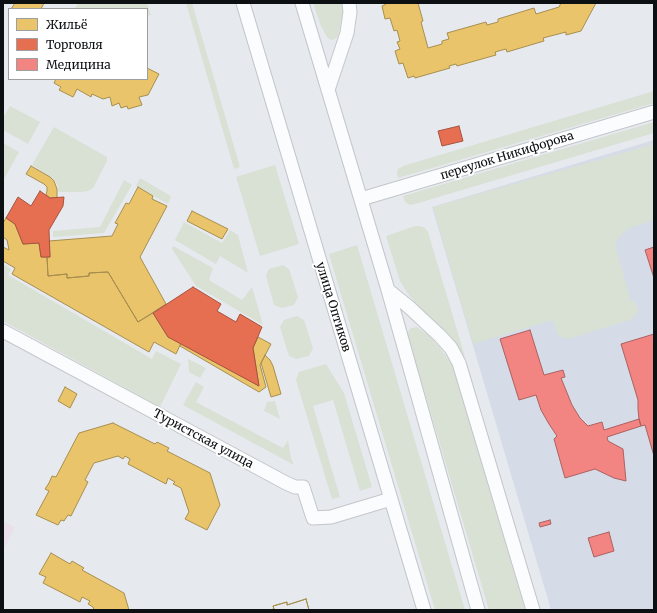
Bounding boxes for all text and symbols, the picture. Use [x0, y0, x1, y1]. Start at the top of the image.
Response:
legend [8, 8, 148, 80]
text: Жильё [46, 17, 87, 32]
text: Торговля [46, 37, 103, 52]
text: Медицина [46, 57, 111, 72]
street label: переулок Никифорова [439, 129, 575, 183]
street label: улица Оптиков [313, 260, 353, 354]
street label: Туристская улица [150, 406, 256, 472]

